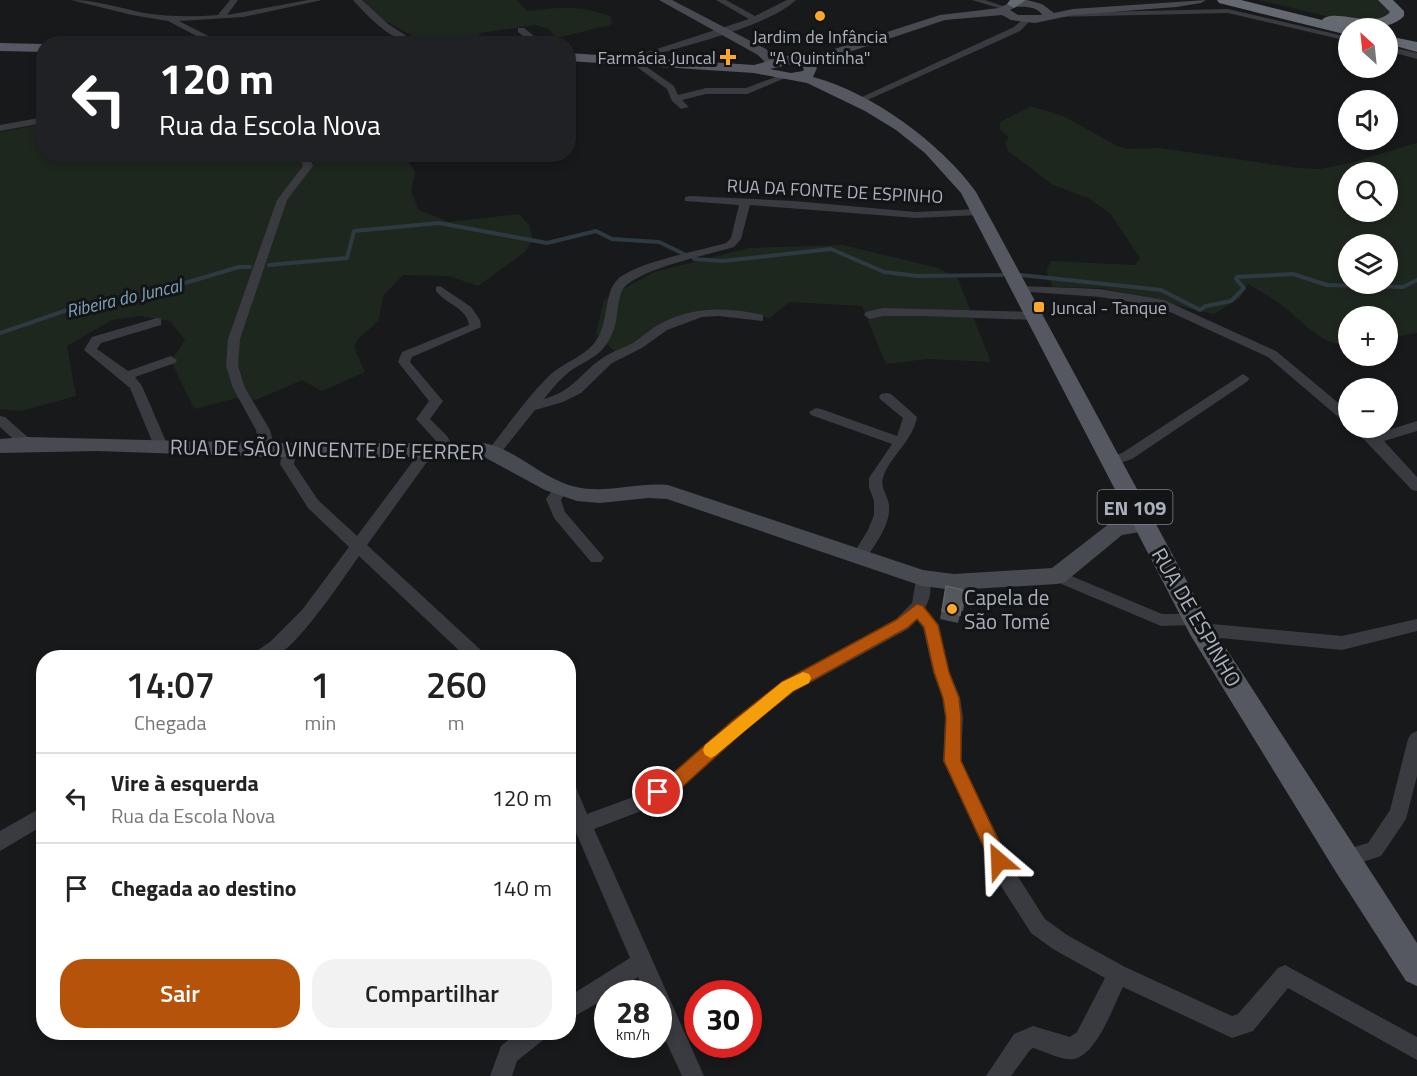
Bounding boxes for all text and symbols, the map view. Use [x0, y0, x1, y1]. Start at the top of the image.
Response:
marker: Jardim de Infância "A Quintinha" [813, 9, 827, 23]
north arrow [1338, 18, 1398, 78]
map controls [1338, 18, 1398, 438]
place label: Jardim de Infância "A Quintinha" [753, 23, 887, 71]
place label: Farmácia Juncal [598, 44, 716, 71]
text: 120 m [159, 46, 274, 110]
marker: Farmácia Juncal [721, 50, 735, 64]
icon: left [60, 60, 138, 138]
button: sound [1338, 90, 1398, 150]
text: Rua da Escola Nova [159, 104, 381, 145]
button: search [1338, 162, 1398, 222]
street label: RUA DA FONTE DE ESPINHO [726, 172, 944, 210]
button: layers [1338, 234, 1398, 294]
water label: Ribeira do Juncal [64, 271, 187, 324]
place label: Juncal - Tanque [1051, 294, 1167, 321]
marker: Juncal - Tanque [1032, 300, 1046, 314]
button: + [1338, 306, 1398, 366]
button: − [1338, 378, 1398, 438]
street label: RUA DE SÃO VINCENTE DE FERRER [170, 430, 484, 468]
road number: EN 109 [1098, 490, 1172, 524]
street label: RUA DE ESPINHO [1144, 541, 1250, 693]
place label: Capela de São Tomé [964, 581, 1050, 637]
marker: Capela de São Tomé [945, 602, 959, 616]
text: 14:07 [126, 657, 215, 712]
text: 1 [310, 657, 330, 712]
text: 260 [426, 657, 486, 712]
text: Chegada [134, 707, 207, 738]
text: min [304, 707, 336, 738]
text: m [448, 707, 464, 738]
text: Vire à esquerda [111, 766, 259, 800]
pin [632, 766, 683, 817]
icon: arrive [641, 775, 674, 808]
text: 120 m [492, 781, 552, 815]
icon: left [60, 782, 93, 815]
text: Rua da Escola Nova [111, 800, 275, 831]
position arrow [967, 829, 1031, 893]
text: Chegada ao destino [111, 871, 297, 905]
text: 140 m [492, 871, 552, 905]
icon: arrive [60, 872, 93, 905]
button: Sair [60, 959, 300, 1028]
button: Compartilhar [312, 959, 552, 1028]
speed limit sign: 30 [684, 980, 762, 1058]
text: 28 [616, 989, 650, 1035]
text: km/h [616, 1023, 650, 1046]

